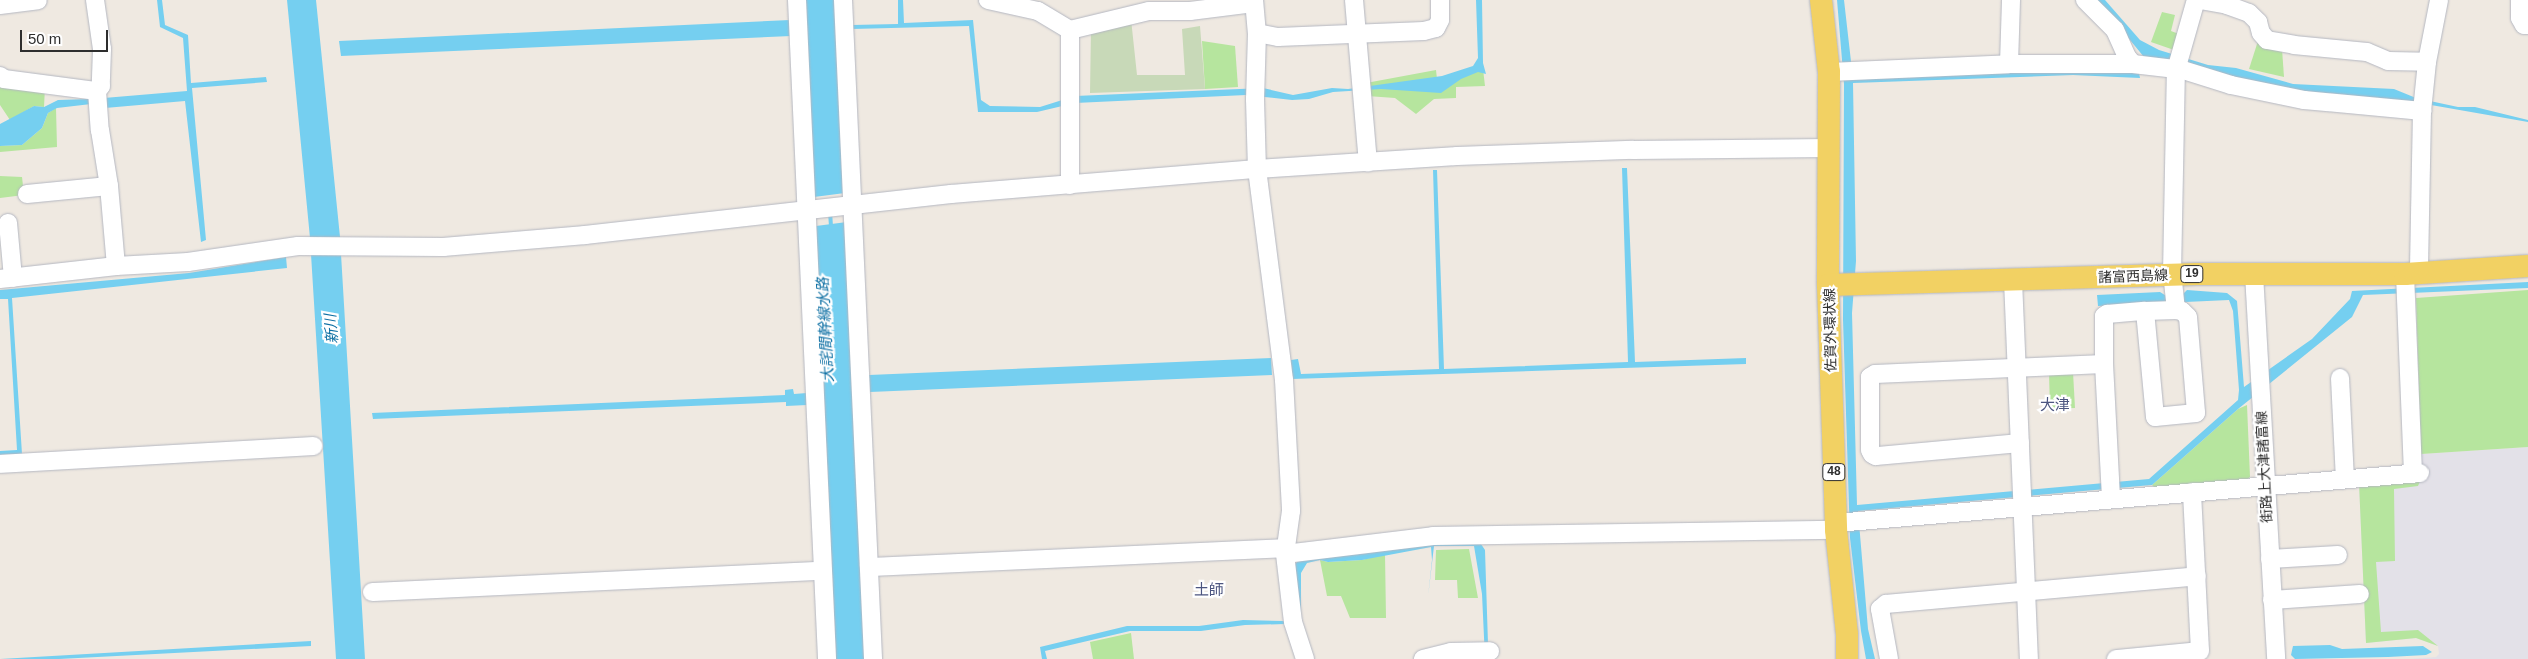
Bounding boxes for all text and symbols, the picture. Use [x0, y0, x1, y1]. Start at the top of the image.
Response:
scale bar [22, 20, 110, 52]
text: 50 m [28, 30, 61, 47]
road number: 19 [2180, 264, 2204, 284]
street label: 諸富西島線 [2098, 266, 2168, 286]
water label: 大詫間幹線水路 [813, 277, 837, 383]
street label: 佐賀外環状線 [1821, 288, 1839, 372]
water label: 新川 [321, 313, 341, 345]
district label: 大津 [2040, 396, 2070, 414]
street label: 街路上大津諸富線 [2253, 411, 2275, 523]
road number: 48 [1822, 462, 1846, 482]
district label: 土師 [1194, 581, 1224, 599]

